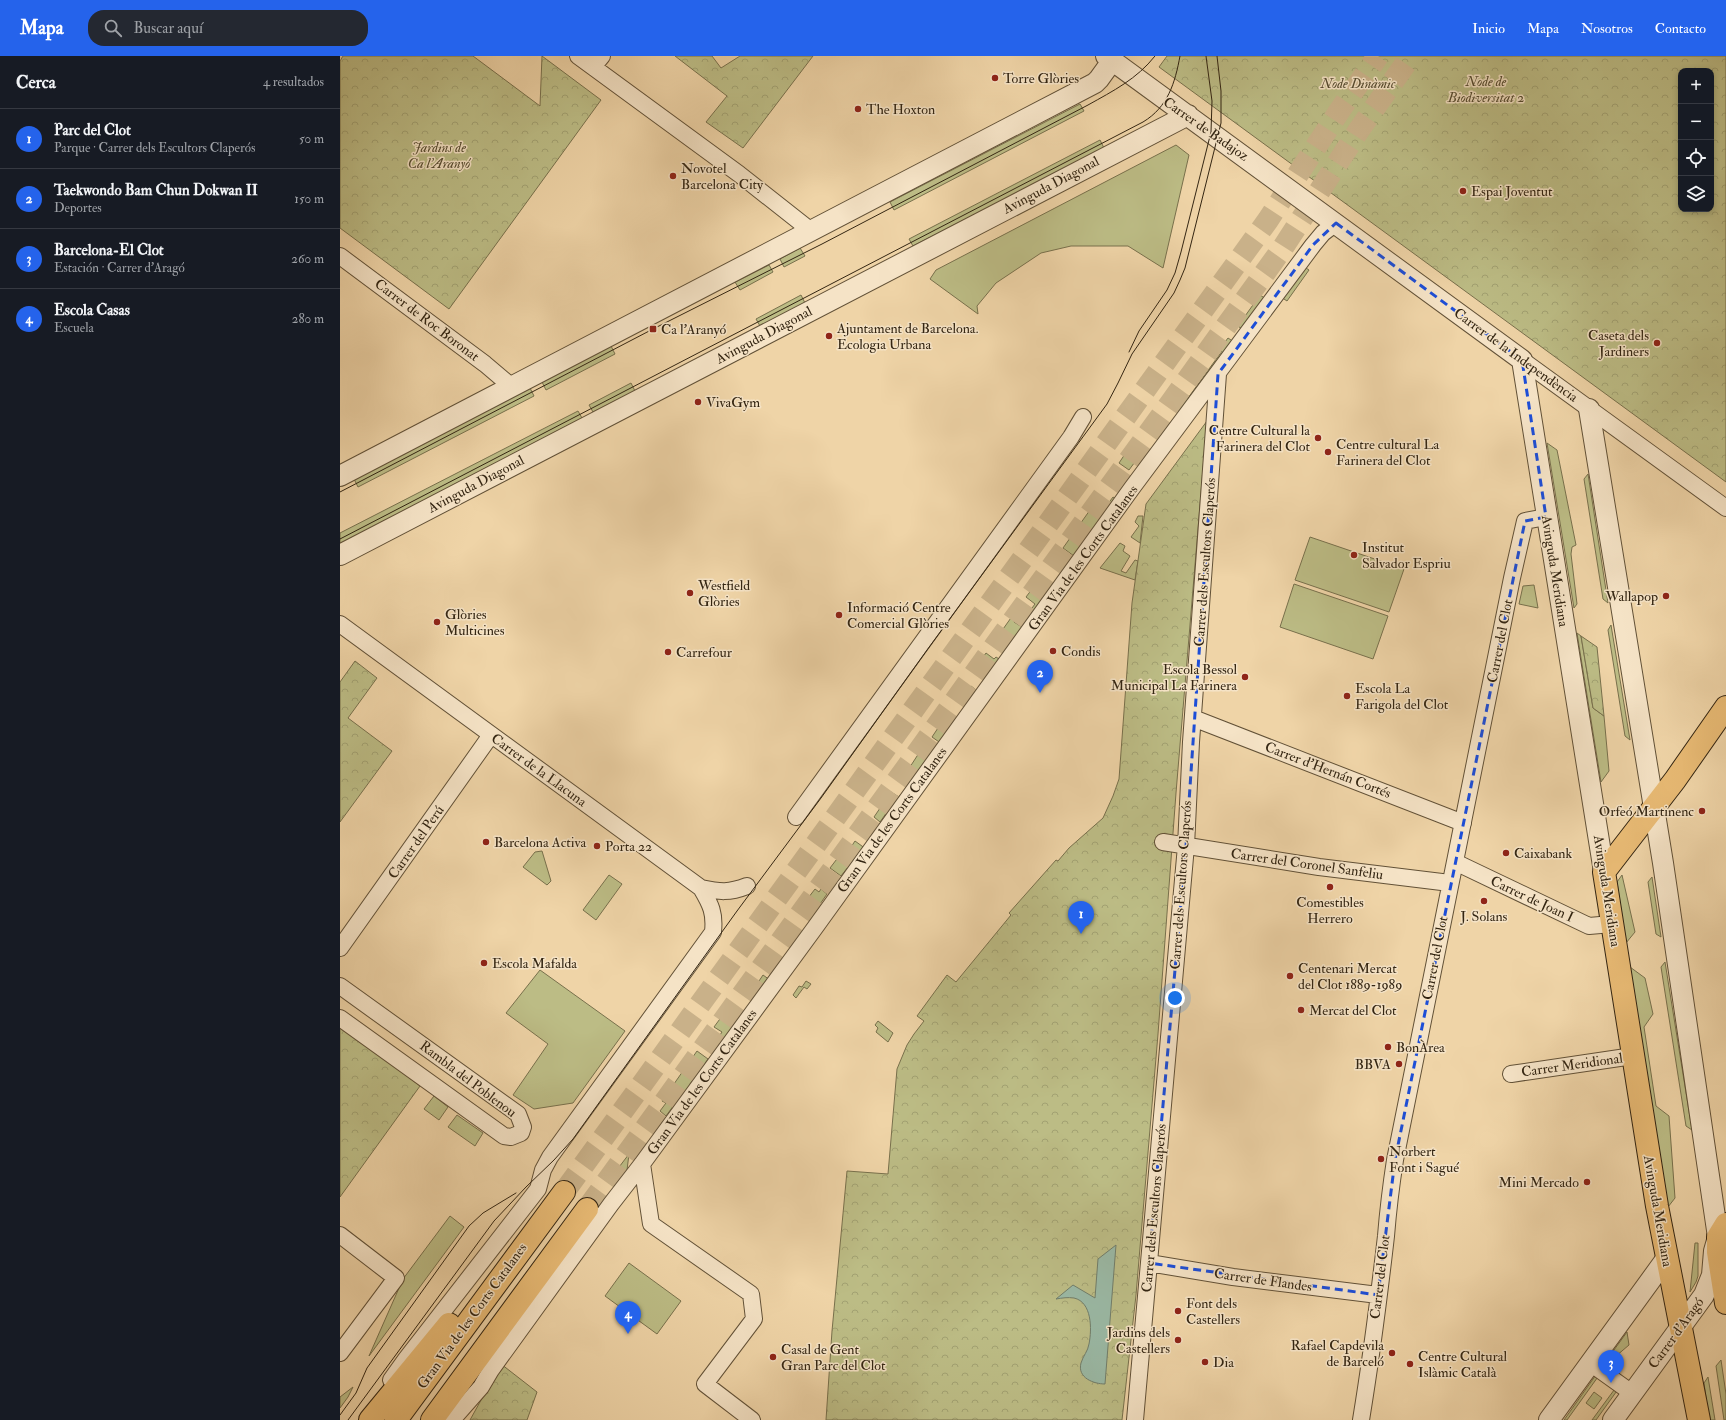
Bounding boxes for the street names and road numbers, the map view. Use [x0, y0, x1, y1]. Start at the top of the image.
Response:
street label: Carrer de Badajoz [1160, 93, 1252, 165]
street label: Avinguda Diagonal [999, 152, 1102, 218]
street label: Carrer de Roc Boronat [371, 275, 483, 365]
street label: Avinguda Diagonal [712, 302, 815, 368]
street label: Carrer de la Independència [1450, 304, 1581, 407]
street label: Avinguda Diagonal [424, 451, 527, 517]
street label: Carrer dels Escultors Claperós [1191, 477, 1220, 647]
street label: Gran Via de les Corts Catalanes [1024, 482, 1142, 634]
street label: Avinguda Meridiana [1538, 513, 1572, 628]
street label: Carrer del Clot [1484, 597, 1517, 684]
street label: Carrer de la Llacuna [488, 730, 590, 810]
street label: Carrer d'Hernán Cortés [1263, 738, 1394, 802]
street label: Gran Via de les Corts Catalanes [833, 744, 951, 896]
street label: Carrer dels Escultors Claperós [1167, 800, 1196, 970]
street label: Carrer del Perú [384, 802, 448, 882]
street label: Avinguda Meridiana [1590, 833, 1624, 948]
street label: Carrer del Coronel Sanfeliu [1230, 845, 1384, 883]
street label: Carrer de Joan I [1488, 872, 1577, 926]
street label: Carrer del Clot [1419, 914, 1452, 1001]
street label: Gran Via de les Corts Catalanes [643, 1006, 761, 1158]
street label: Rambla del Poblenou [416, 1037, 520, 1121]
street label: Carrer Meridional [1520, 1049, 1624, 1081]
street label: Carrer dels Escultors Claperós [1138, 1123, 1171, 1293]
street label: Avinguda Meridiana [1640, 1153, 1676, 1268]
street label: Carrer del Clot [1366, 1233, 1394, 1320]
street label: Gran Via de les Corts Catalanes [413, 1240, 531, 1392]
street label: Carrer de Flandes [1213, 1265, 1313, 1295]
street label: Carrer d'Aragó [1644, 1294, 1708, 1372]

